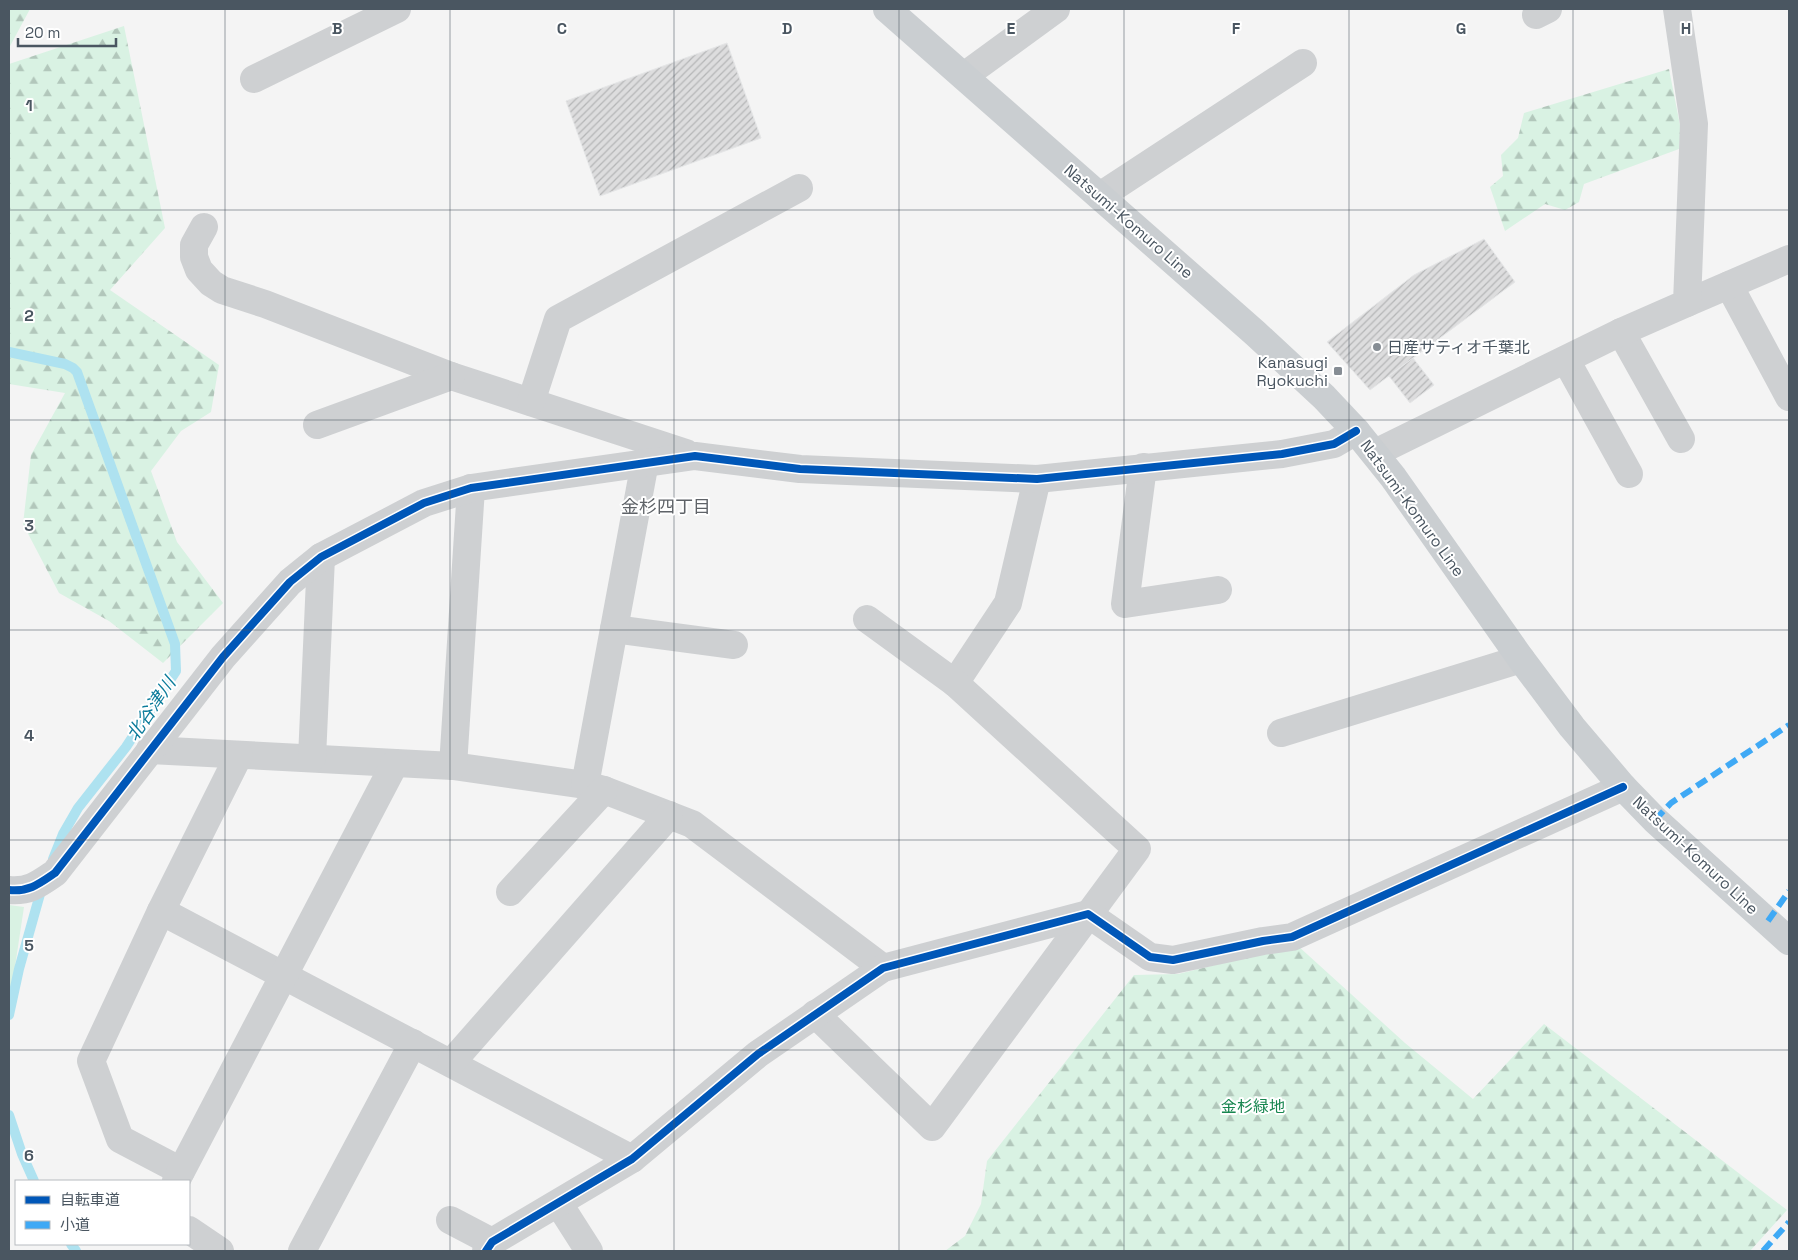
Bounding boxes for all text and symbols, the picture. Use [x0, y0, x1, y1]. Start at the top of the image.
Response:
scale bar [18, 15, 115, 47]
text: B [332, 18, 342, 39]
text: C [557, 18, 567, 39]
text: D [782, 18, 792, 39]
text: E [1007, 18, 1016, 39]
text: F [1232, 18, 1241, 39]
text: G [1456, 18, 1466, 39]
text: H [1681, 18, 1691, 39]
text: 20 m [25, 23, 60, 42]
text: 1 [25, 95, 33, 116]
street label: Natsumi-Komuro Line [1060, 160, 1198, 283]
text: 2 [24, 305, 34, 326]
place label: 日産サティオ千葉北 [1387, 337, 1530, 358]
marker: 日産サティオ千葉北 [1371, 341, 1383, 353]
place label: Kanasugi Ryokuchi [1257, 352, 1328, 391]
marker: Kanasugi Ryokuchi [1332, 365, 1344, 377]
street label: Natsumi-Komuro Line [1356, 436, 1469, 581]
district label: 金杉四丁目 [621, 495, 711, 518]
text: 3 [24, 515, 34, 536]
water label: 北谷津川 [121, 671, 181, 745]
text: 4 [24, 725, 34, 746]
street label: Natsumi-Komuro Line [1628, 792, 1763, 919]
text: 5 [24, 935, 34, 956]
park label: 金杉緑地 [1221, 1096, 1285, 1117]
text: 6 [24, 1145, 34, 1166]
legend [15, 1180, 190, 1245]
text: 自転車道 [60, 1190, 120, 1209]
text: 小道 [60, 1215, 90, 1234]

